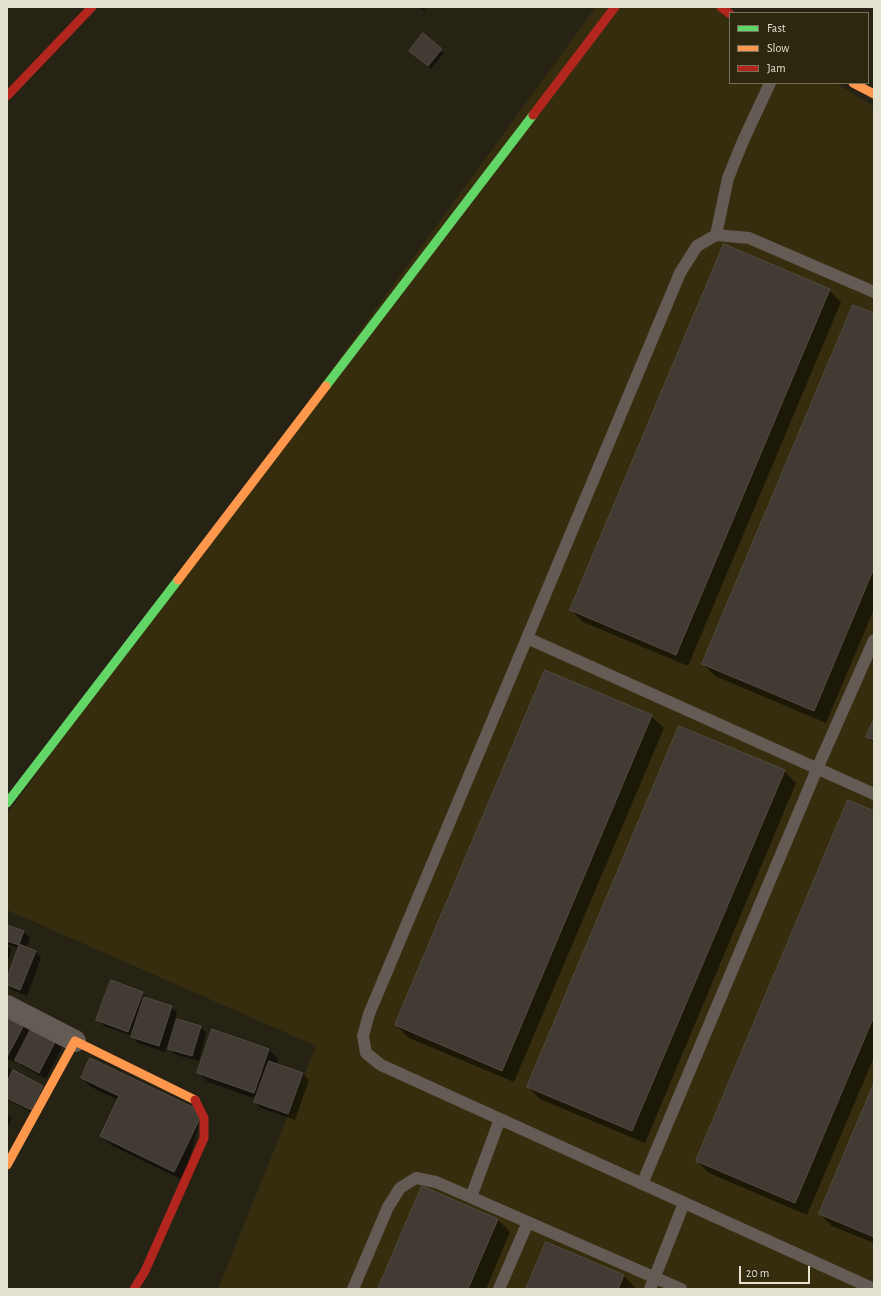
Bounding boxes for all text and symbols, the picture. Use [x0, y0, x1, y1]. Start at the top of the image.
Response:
legend [729, 12, 869, 84]
text: Fast [767, 22, 786, 34]
text: Slow [767, 42, 789, 54]
text: Jam [767, 62, 786, 74]
scale bar [741, 1258, 812, 1284]
text: 20 m [746, 1267, 769, 1279]

